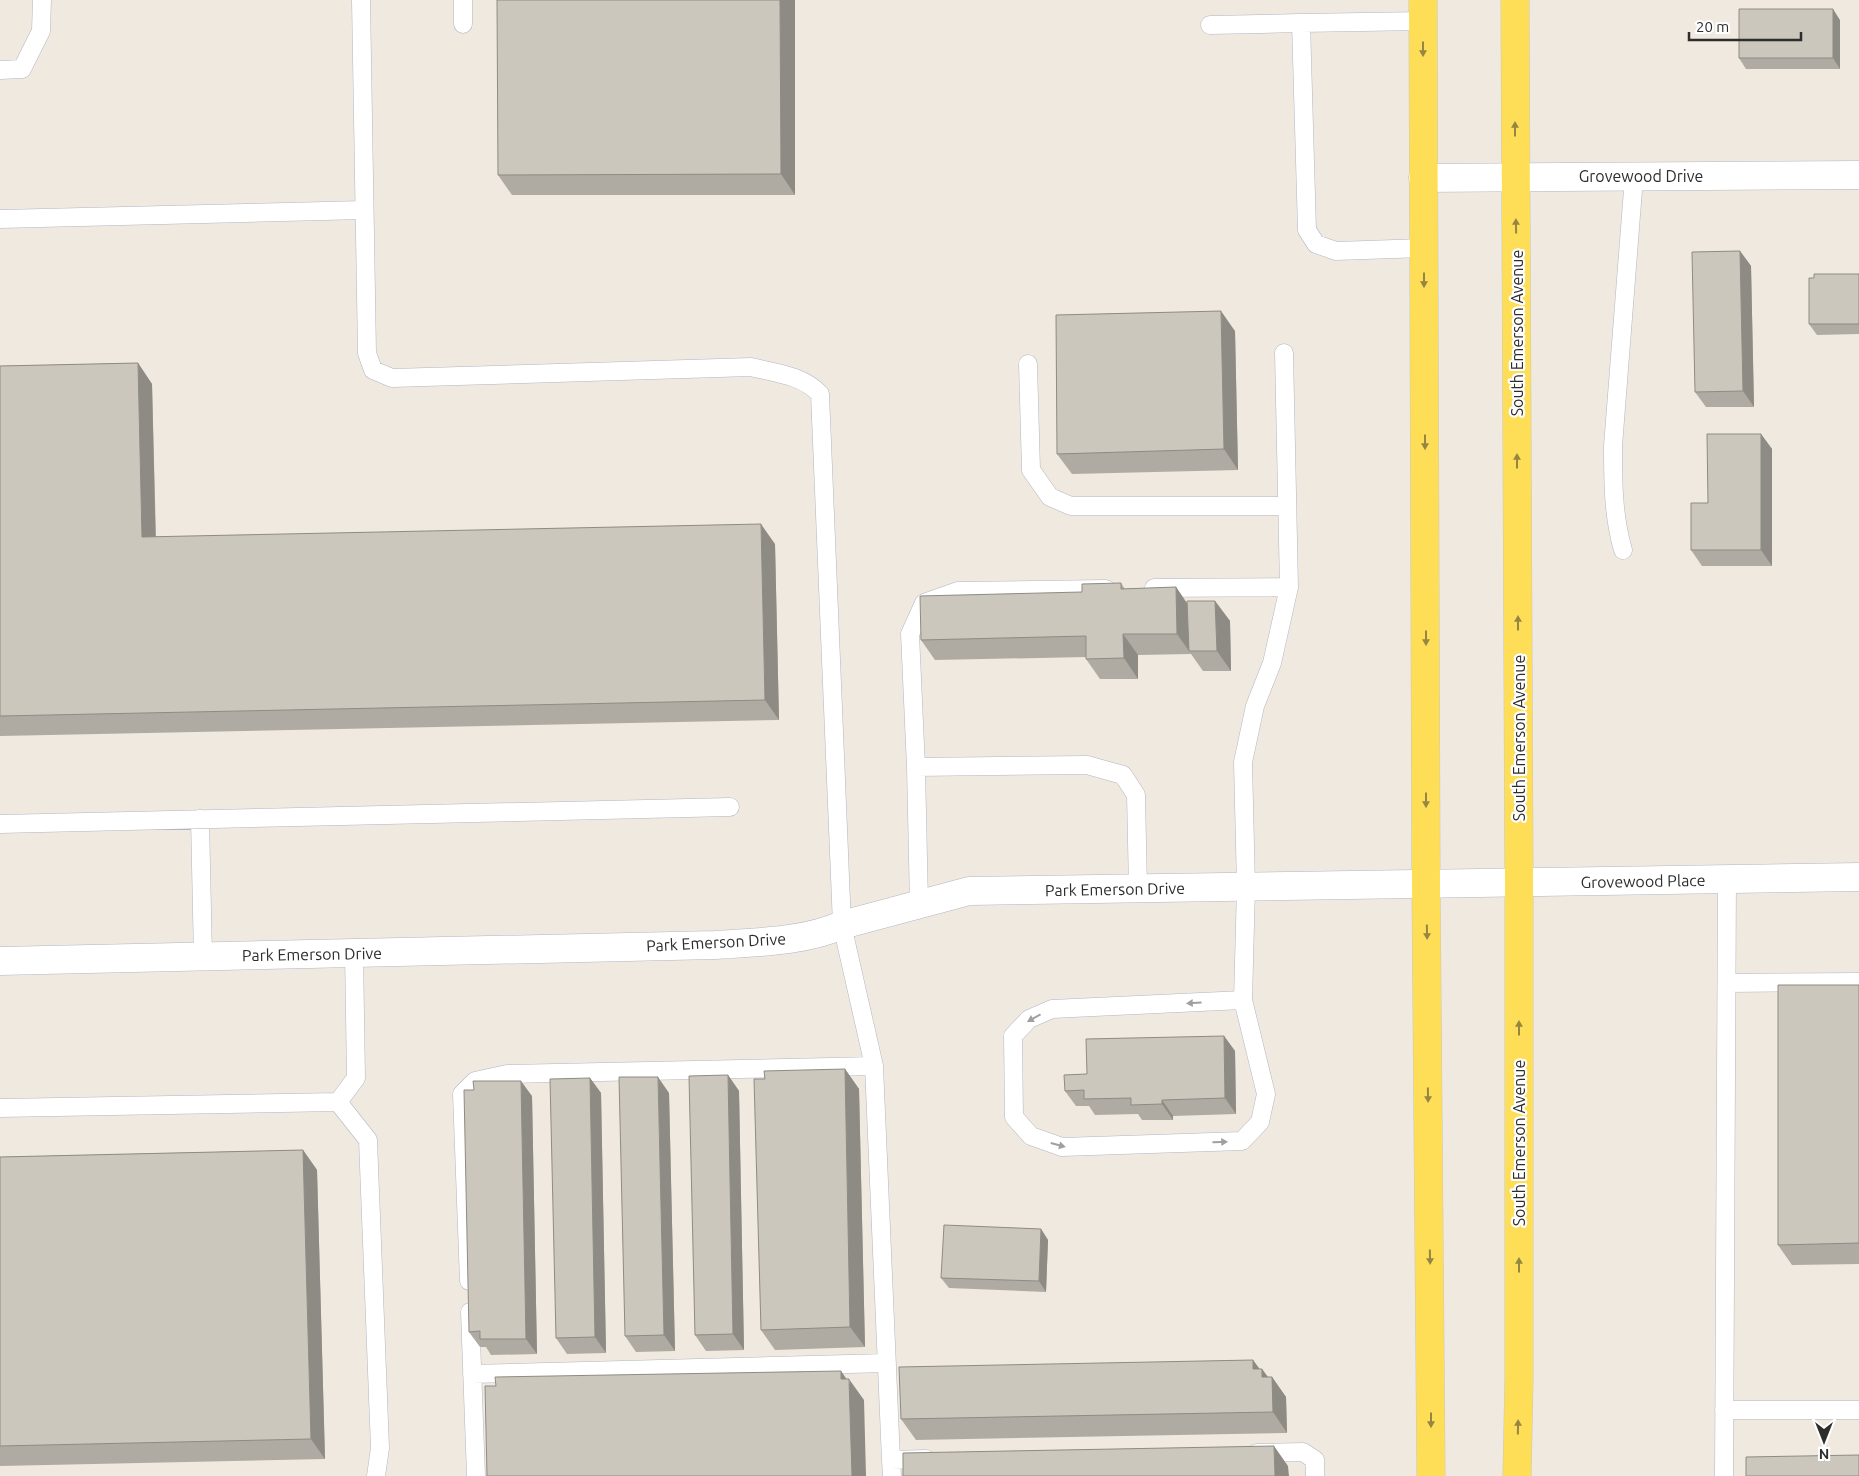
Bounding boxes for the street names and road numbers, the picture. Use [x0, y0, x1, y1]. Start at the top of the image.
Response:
street label: Grovewood Drive [1579, 167, 1703, 185]
street label: South Emerson Avenue [1508, 250, 1526, 416]
street label: South Emerson Avenue [1510, 655, 1528, 821]
street label: Grovewood Place [1580, 871, 1706, 891]
street label: Park Emerson Drive [1045, 879, 1185, 899]
street label: Park Emerson Drive [646, 929, 786, 955]
street label: Park Emerson Drive [242, 944, 382, 964]
street label: South Emerson Avenue [1510, 1060, 1528, 1226]

